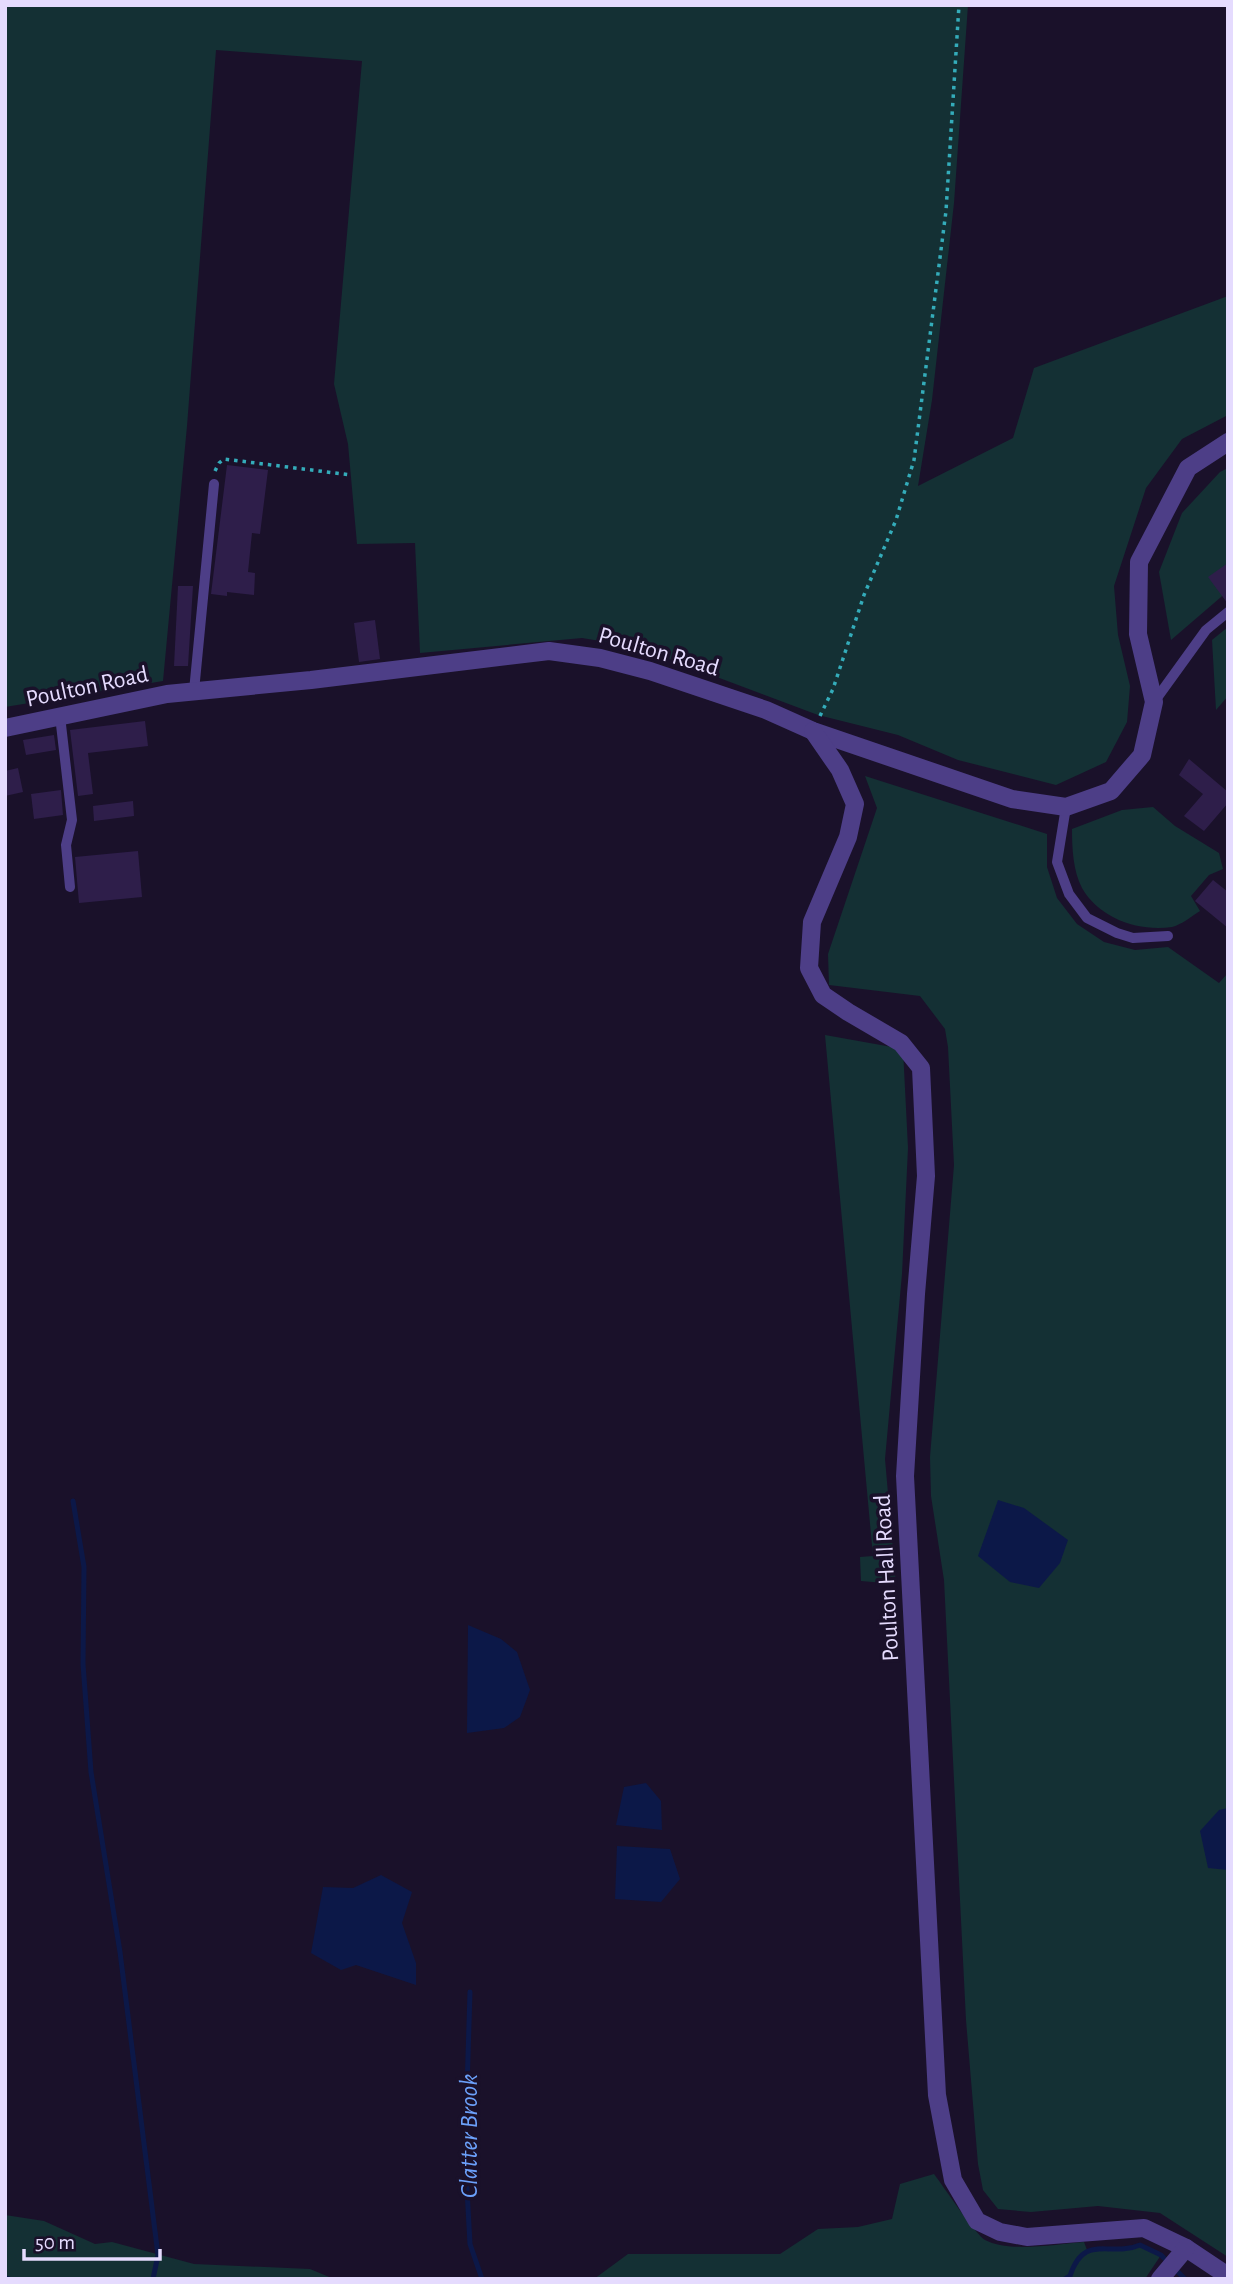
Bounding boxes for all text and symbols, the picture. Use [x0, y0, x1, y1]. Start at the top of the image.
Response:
street label: Poulton Road [596, 623, 722, 681]
street label: Poulton Road [24, 662, 151, 712]
street label: Poulton Hall Road [871, 1494, 903, 1662]
water label: Clatter Brook [456, 2074, 482, 2198]
scale bar [24, 2218, 161, 2262]
text: 50 m [35, 2232, 75, 2253]

